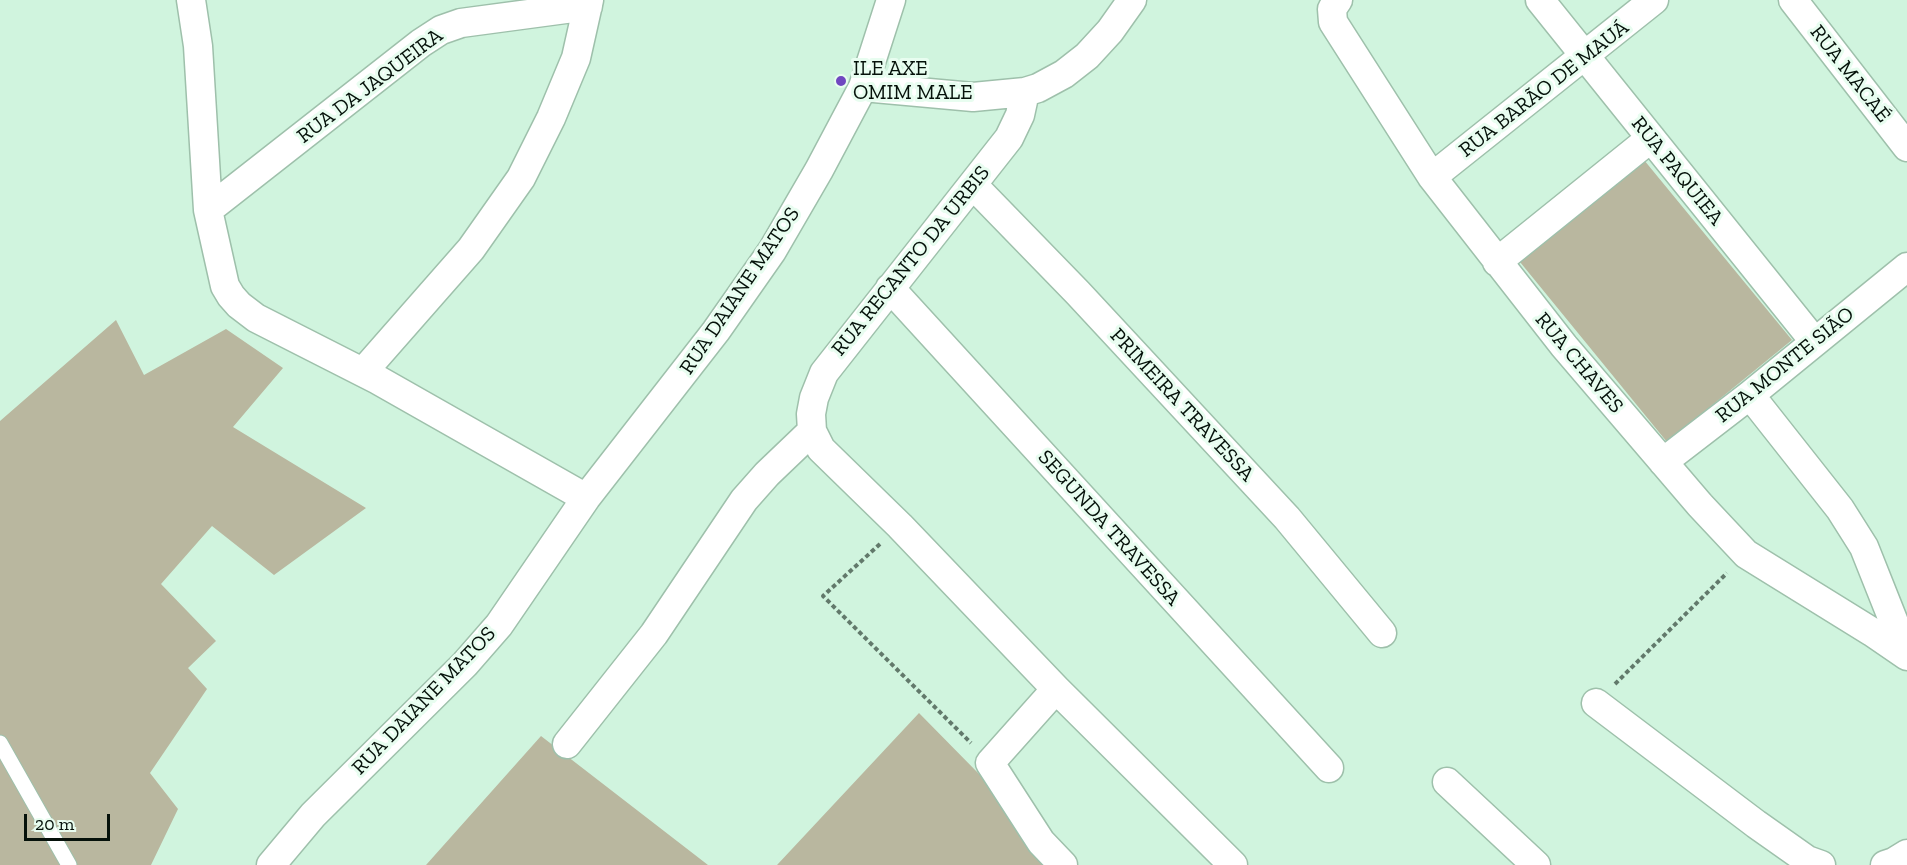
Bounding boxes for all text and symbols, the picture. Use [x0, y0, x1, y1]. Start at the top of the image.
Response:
street label: RUA BARÃO DE MAUÁ [1454, 15, 1634, 163]
street label: RUA MACAÉ [1804, 20, 1896, 128]
street label: RUA DA JAQUEIRA [292, 23, 448, 149]
place label: ILE AXE OMIM MALE [853, 56, 973, 106]
marker: ILE AXE OMIM MALE [834, 74, 848, 88]
street label: RUA PAQUIEA [1626, 112, 1728, 230]
street label: RUA RECANTO DA URBIS [827, 161, 995, 361]
street label: RUA DAIANE MATOS [675, 203, 805, 379]
street label: RUA MONTE SIÃO [1711, 302, 1859, 428]
street label: RUA CHAVES [1530, 307, 1628, 419]
street label: PRIMEIRA TRAVESSA [1104, 323, 1260, 487]
street label: SEGUNDA TRAVESSA [1032, 445, 1186, 611]
street label: RUA DAIANE MATOS [347, 622, 501, 780]
scale bar [27, 802, 112, 840]
text: 20 m [35, 813, 74, 835]

